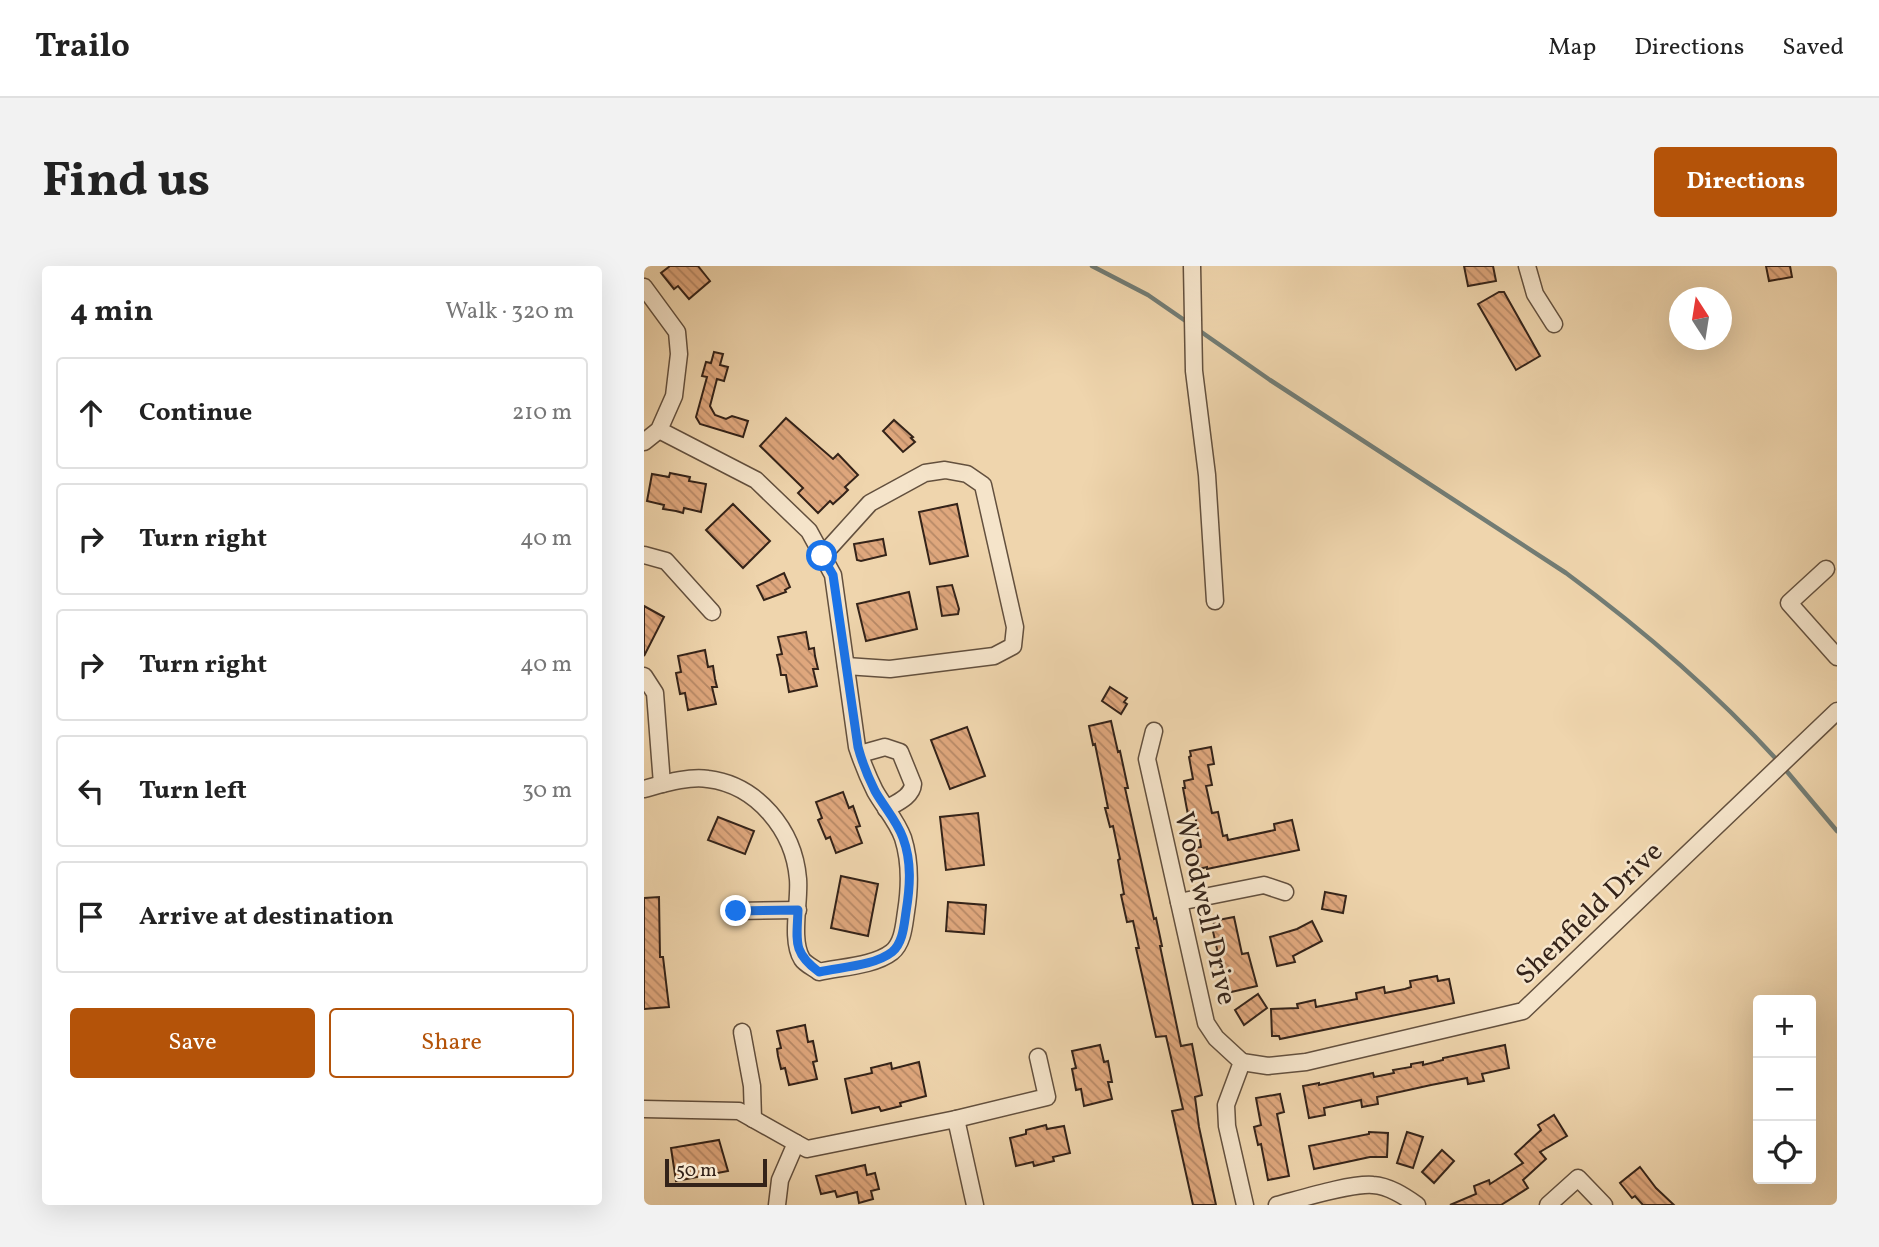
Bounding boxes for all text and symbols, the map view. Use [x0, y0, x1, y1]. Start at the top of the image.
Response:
text: Trailo [35, 25, 130, 71]
text: Map [1548, 31, 1596, 65]
text: Directions [1634, 31, 1744, 65]
text: Saved [1782, 31, 1844, 65]
button: Directions [1654, 147, 1837, 217]
text: Find us [42, 148, 210, 217]
north arrow [1669, 287, 1732, 350]
text: 4 min [70, 291, 154, 333]
text: Walk · 320 m [445, 296, 574, 328]
icon: ahead [72, 394, 110, 432]
text: Continue [139, 395, 252, 431]
text: 210 m [512, 397, 572, 429]
icon: right [72, 520, 110, 558]
text: Turn right [139, 521, 267, 557]
text: 40 m [520, 523, 572, 555]
route start [806, 540, 837, 571]
icon: right [72, 646, 110, 684]
text: Turn right [139, 647, 267, 683]
text: 40 m [520, 649, 572, 681]
icon: left [72, 772, 110, 810]
text: Turn left [139, 773, 247, 809]
text: 30 m [522, 775, 572, 807]
street label: Woodwell Drive [1163, 808, 1246, 1009]
street label: Shenfield Drive [1507, 833, 1672, 994]
route end [720, 895, 751, 926]
icon: arrive [72, 898, 110, 936]
text: Arrive at destination [139, 899, 394, 935]
map controls [1753, 995, 1816, 1184]
button: + [1753, 995, 1816, 1058]
button: Save [70, 1008, 315, 1078]
button: Share [329, 1008, 574, 1078]
button: − [1753, 1058, 1816, 1121]
button: locate [1753, 1121, 1816, 1184]
scale bar [665, 1156, 766, 1188]
text: 50 m [676, 1158, 717, 1184]

